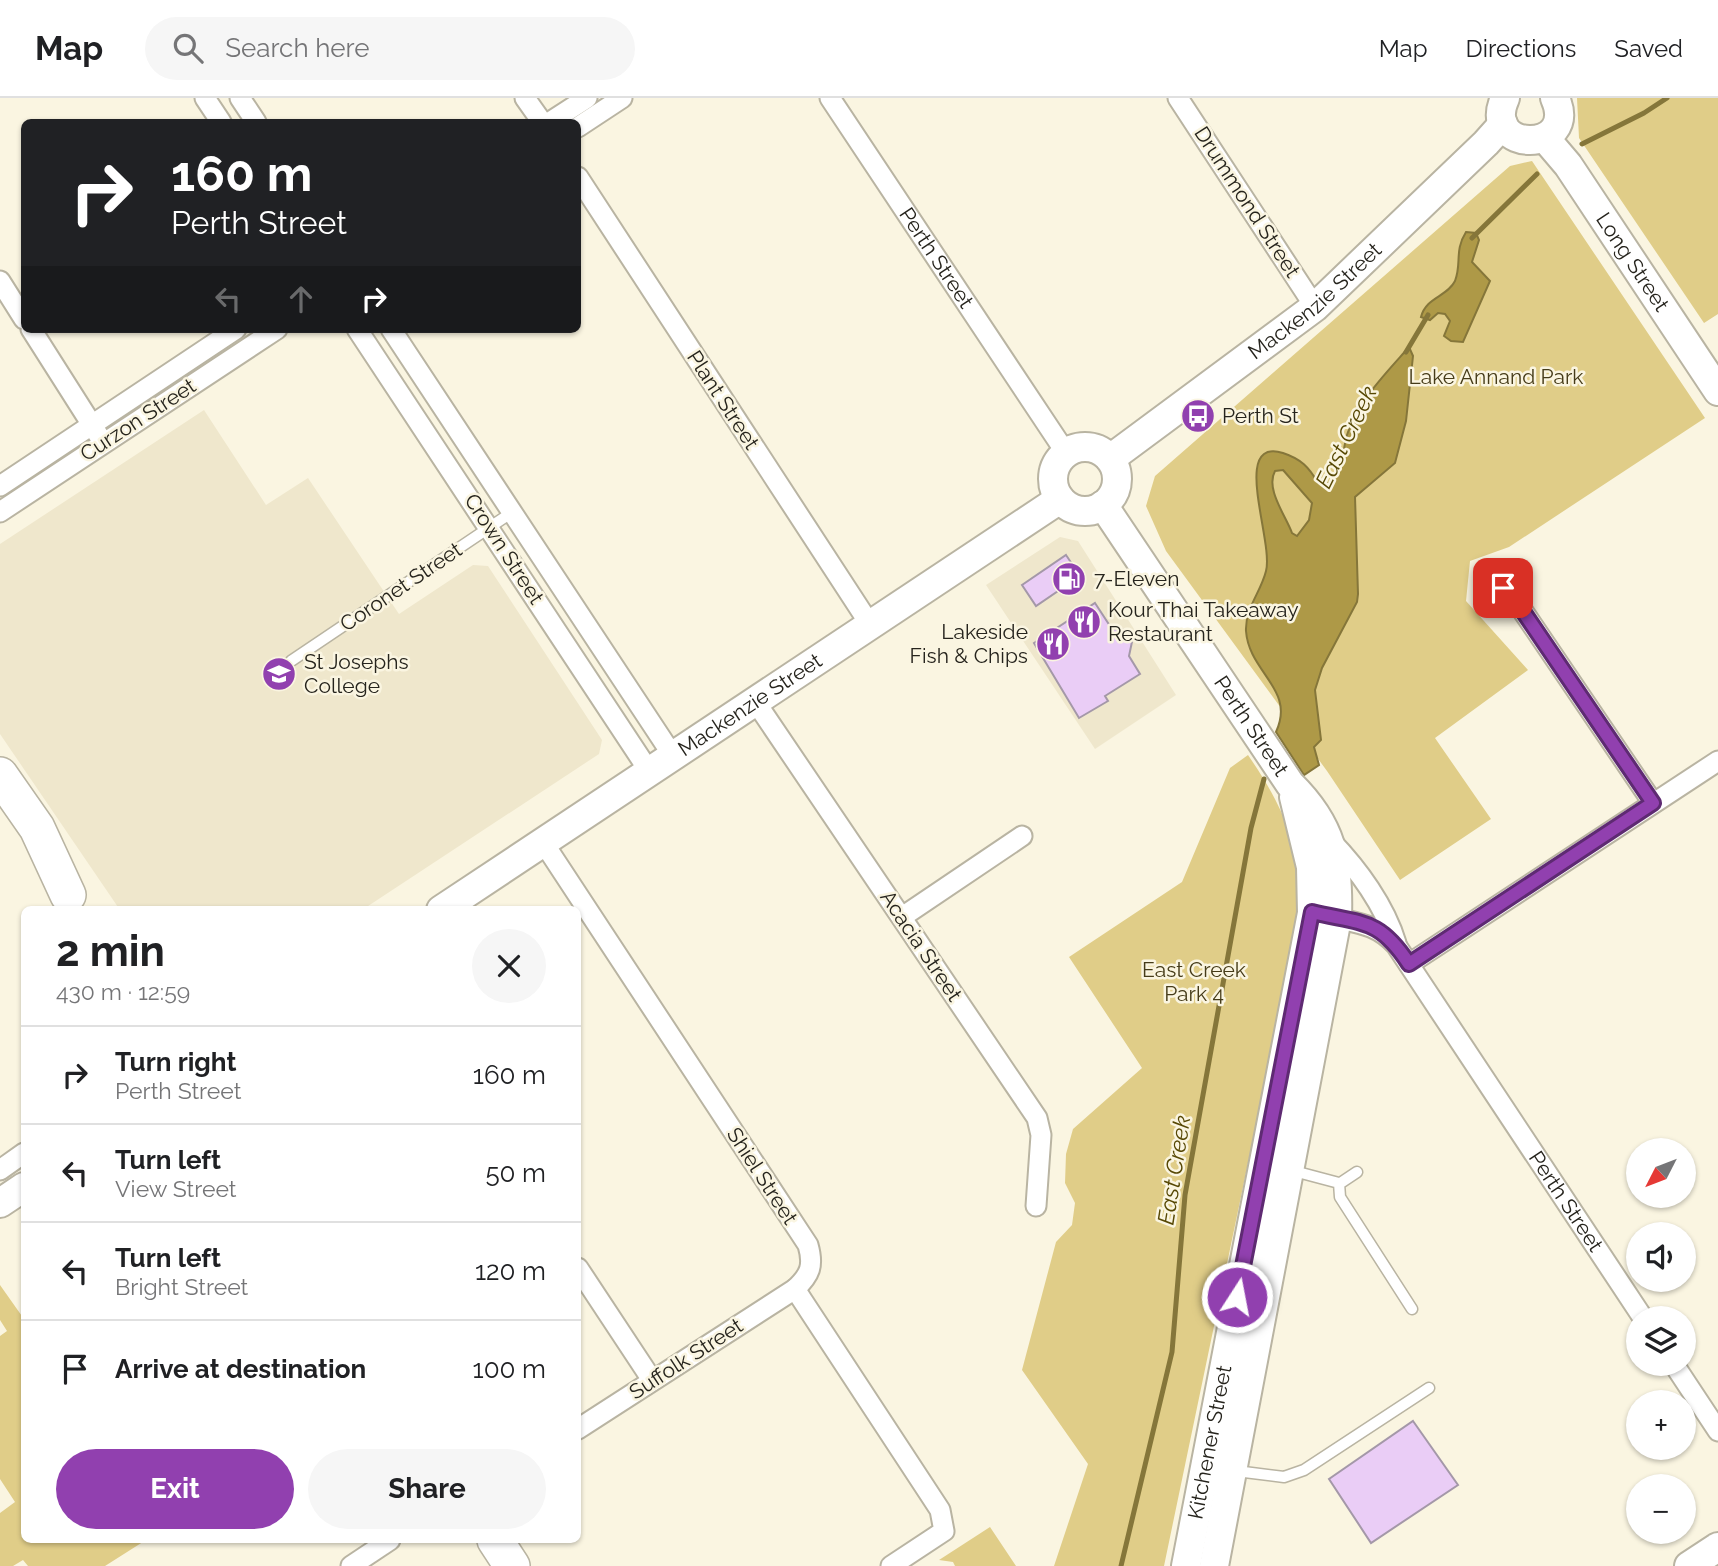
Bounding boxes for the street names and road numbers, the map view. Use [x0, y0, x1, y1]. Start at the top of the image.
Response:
street label: Drummond Street [1189, 122, 1306, 282]
street label: Perth Street [894, 203, 979, 313]
street label: Long Street [1591, 208, 1675, 316]
street label: Mackenzie Street [1243, 237, 1386, 364]
street label: Plant Street [682, 346, 765, 454]
street label: Curzon Street [75, 373, 200, 466]
street label: Crown Street [460, 489, 549, 609]
street label: Coronet Street [335, 537, 466, 637]
street label: Mackenzie Street [673, 648, 826, 761]
street label: Perth Street [1209, 671, 1294, 781]
street label: Acacia Street [875, 886, 968, 1006]
street label: Shiel Street [722, 1123, 803, 1229]
street label: Perth Street [1524, 1146, 1609, 1256]
street label: Suffolk Street [624, 1313, 747, 1404]
street label: Kitchener Street [1182, 1363, 1236, 1521]

